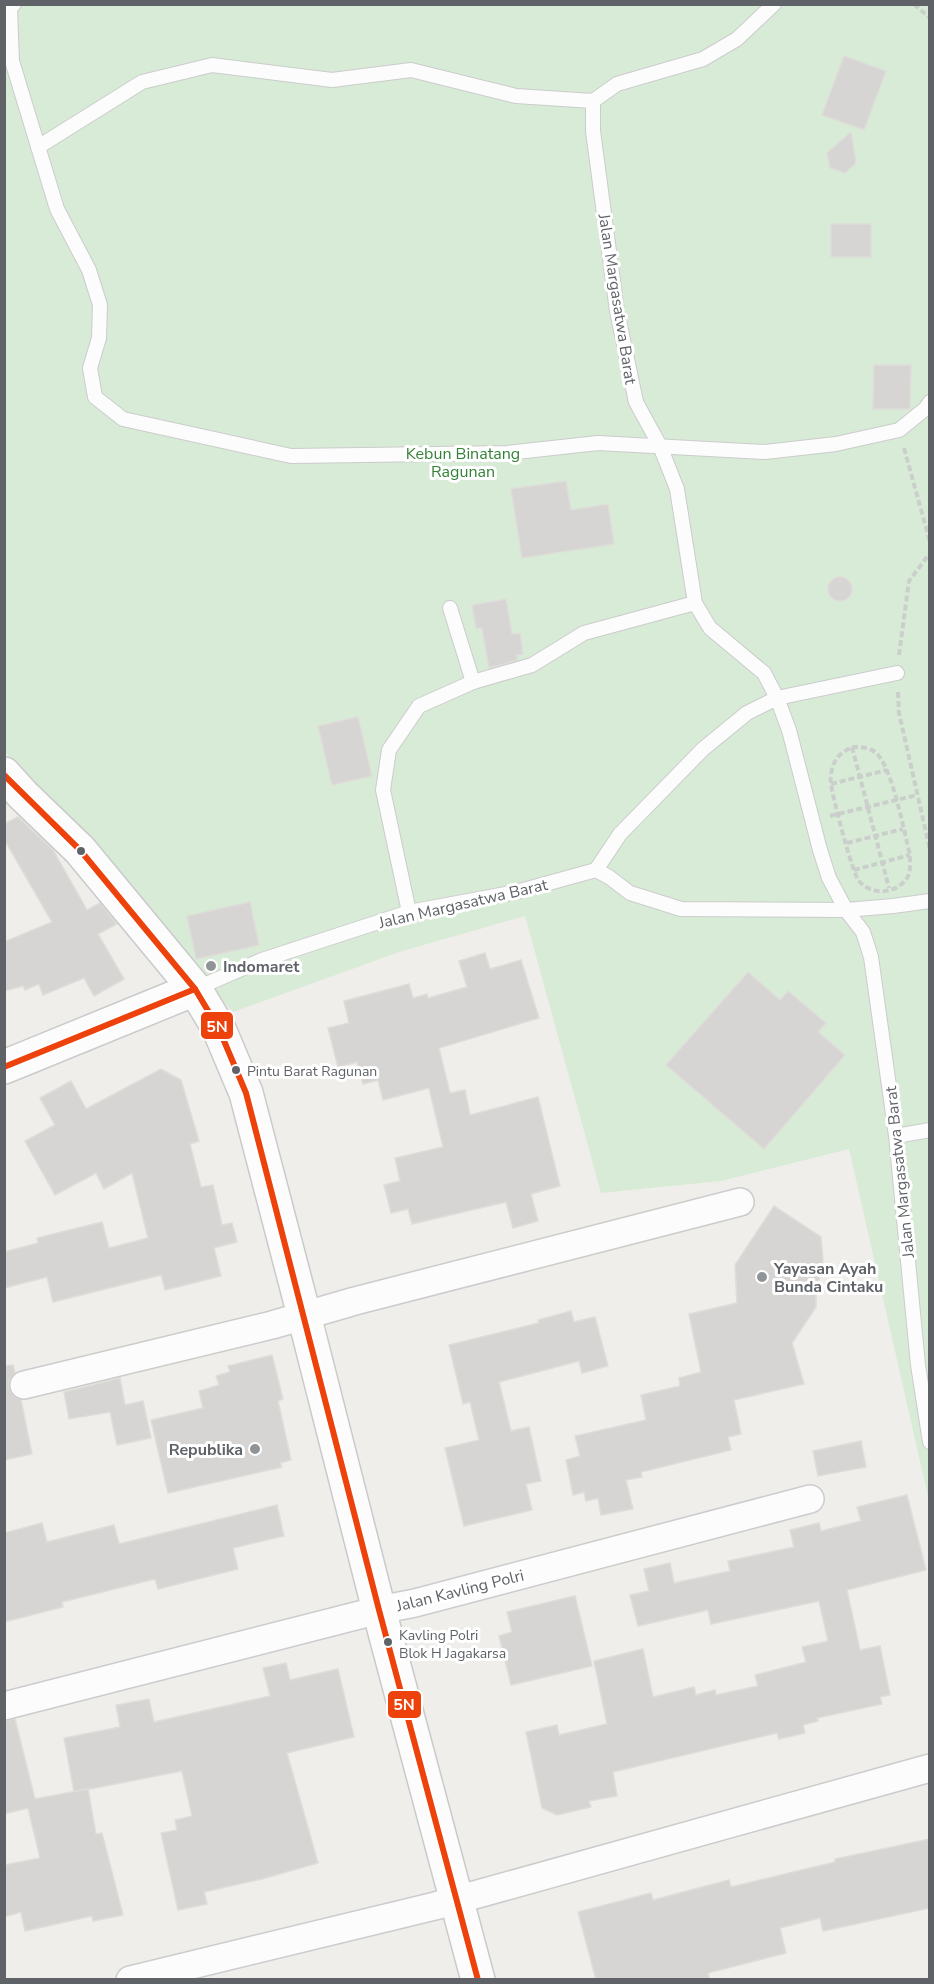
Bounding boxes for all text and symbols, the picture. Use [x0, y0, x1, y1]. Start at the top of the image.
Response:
street label: Jalan Margasatwa Barat [592, 211, 641, 386]
park label: Kebun Binatang Ragunan [406, 443, 520, 483]
unlabelled marker [75, 845, 87, 857]
street label: Jalan Margasatwa Barat [376, 874, 550, 934]
place label: Indomaret [223, 956, 300, 978]
marker: Indomaret [204, 959, 218, 973]
line badge: 5N [200, 1011, 234, 1040]
text: 5N [206, 1016, 228, 1038]
place label: Pintu Barat Ragunan [247, 1062, 377, 1081]
marker: Pintu Barat Ragunan [230, 1064, 242, 1076]
street label: Jalan Margasatwa Barat [880, 1085, 920, 1260]
place label: Yayasan Ayah Bunda Cintaku [773, 1258, 883, 1298]
marker: Yayasan Ayah Bunda Cintaku [755, 1270, 769, 1284]
place label: Republika [169, 1439, 243, 1461]
marker: Republika [248, 1442, 262, 1456]
street label: Jalan Kavling Polri [393, 1565, 526, 1618]
place label: Kavling Polri Blok H Jagakarsa [399, 1626, 506, 1663]
marker: Kavling Polri Blok H Jagakarsa [382, 1636, 394, 1648]
line badge: 5N [387, 1690, 422, 1719]
text: 5N [393, 1694, 415, 1716]

